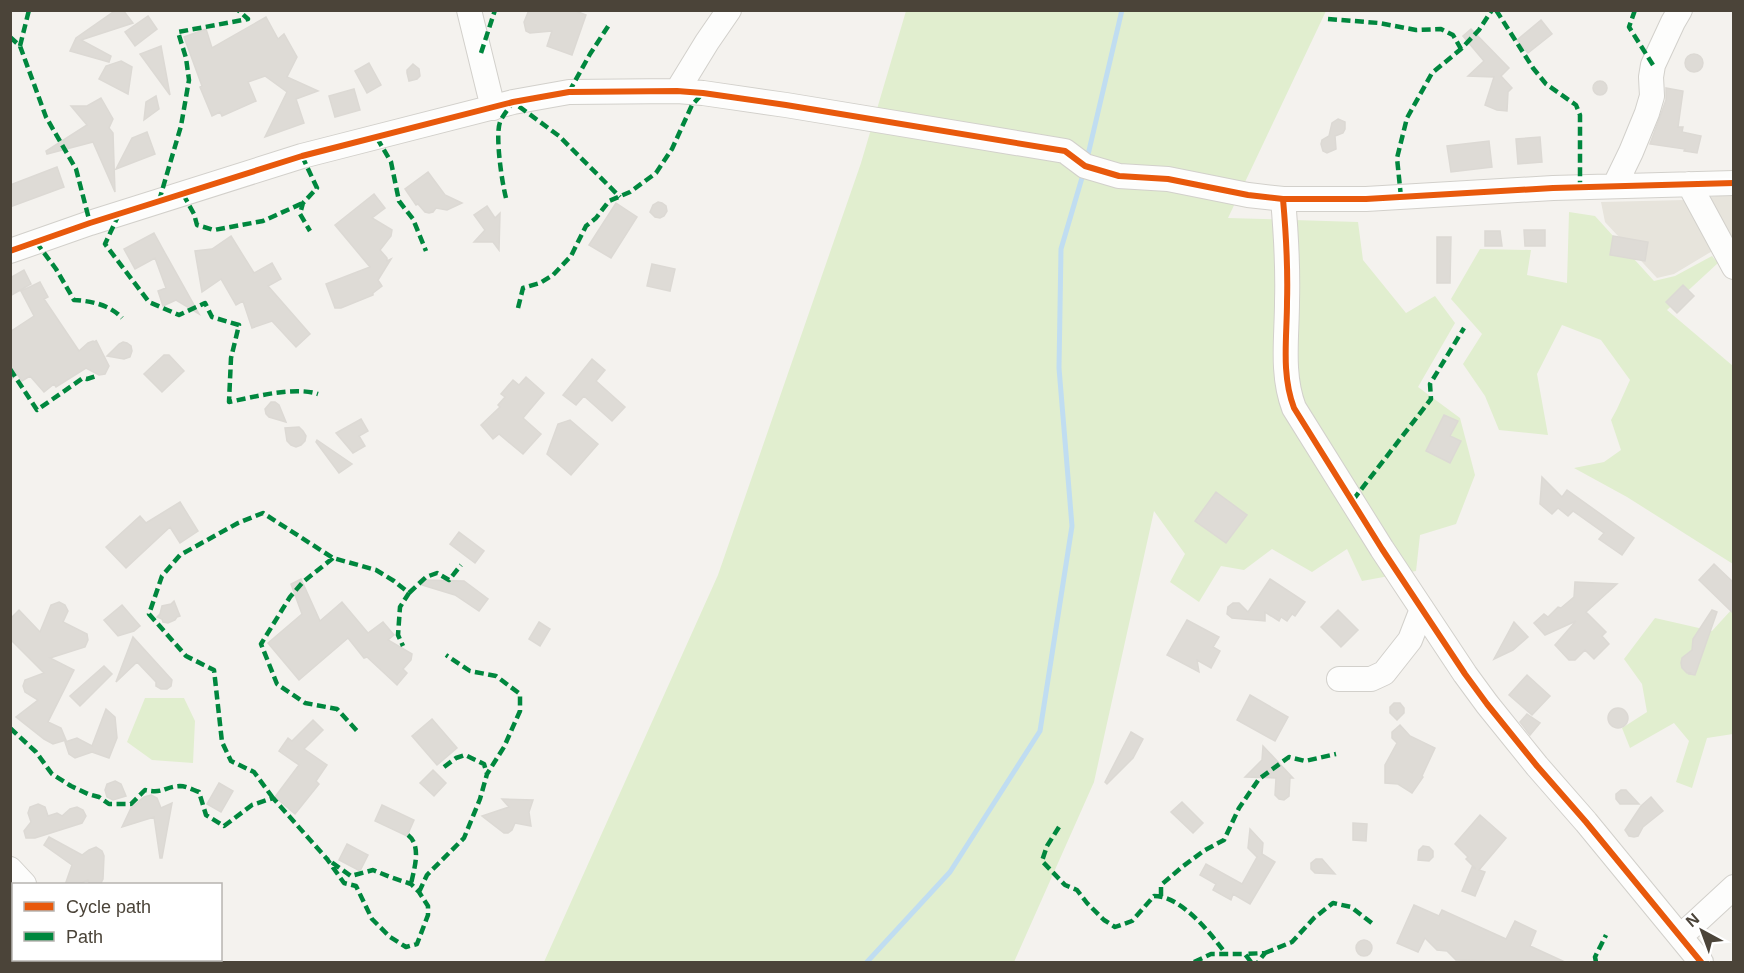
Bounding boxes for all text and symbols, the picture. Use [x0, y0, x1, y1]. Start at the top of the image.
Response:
legend [12, 883, 222, 961]
text: Cycle path [66, 897, 151, 917]
north arrow [1672, 901, 1732, 961]
text: N [1683, 910, 1702, 930]
text: Path [66, 927, 103, 947]

